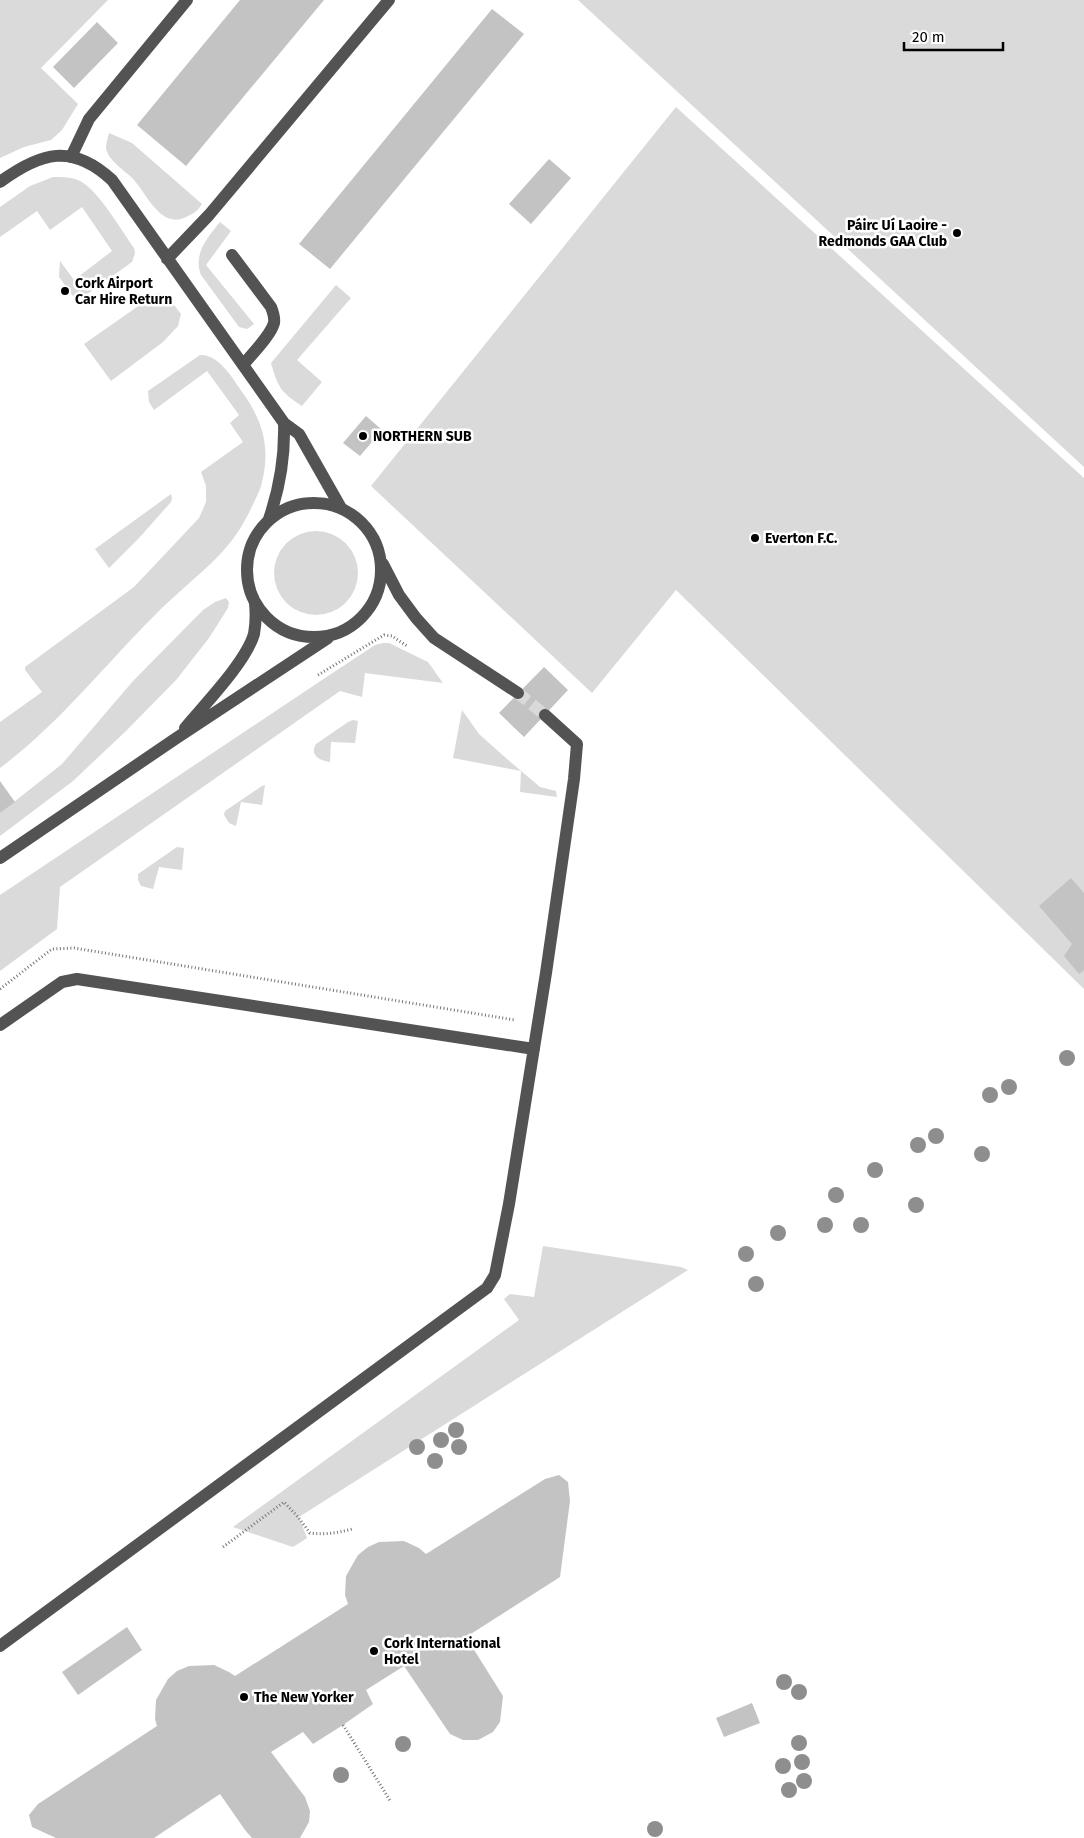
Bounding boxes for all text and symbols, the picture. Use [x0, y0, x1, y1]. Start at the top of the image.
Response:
scale bar [904, 20, 1003, 52]
text: 20 m [912, 28, 945, 46]
place label: Páirc Uí Laoire - Redmonds GAA Club [819, 217, 947, 250]
marker: Páirc Uí Laoire - Redmonds GAA Club [951, 227, 963, 239]
place label: Cork Airport Car Hire Return [75, 275, 172, 308]
marker: Cork Airport Car Hire Return [59, 285, 71, 297]
place label: NORTHERN SUB [373, 428, 472, 445]
marker: NORTHERN SUB [357, 430, 369, 442]
place label: Everton F.C. [765, 530, 837, 547]
marker: Everton F.C. [749, 532, 761, 544]
place label: Cork International Hotel [384, 1635, 501, 1668]
marker: Cork International Hotel [368, 1645, 380, 1657]
place label: The New Yorker [254, 1689, 354, 1706]
marker: The New Yorker [238, 1691, 250, 1703]

